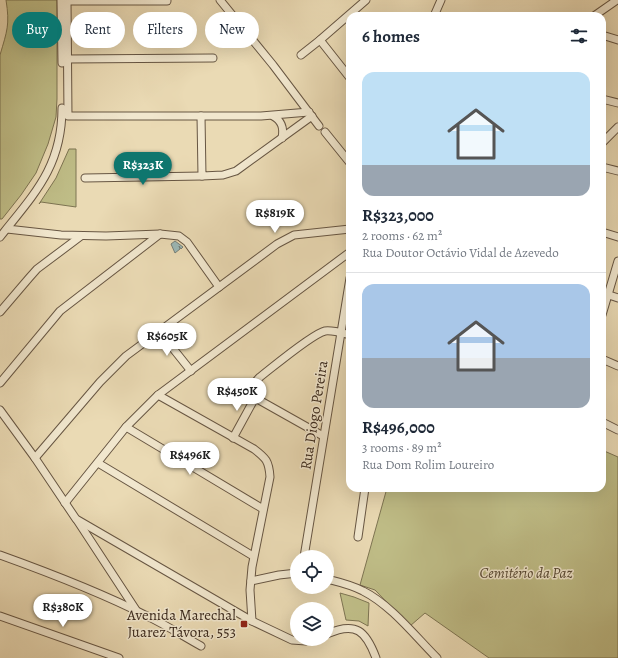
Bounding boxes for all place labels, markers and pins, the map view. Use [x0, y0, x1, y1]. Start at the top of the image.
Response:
pin: R$323K [110, 152, 176, 186]
pin: R$819K [242, 200, 308, 234]
pin: R$605K [134, 323, 200, 357]
pin: R$450K [204, 378, 270, 412]
pin: R$496K [157, 442, 223, 476]
pin: R$380K [30, 594, 96, 628]
place label: Avenida Marechal Juarez Távora, 553 [126, 605, 236, 642]
marker: Avenida Marechal Juarez Távora, 553 [239, 619, 249, 629]

